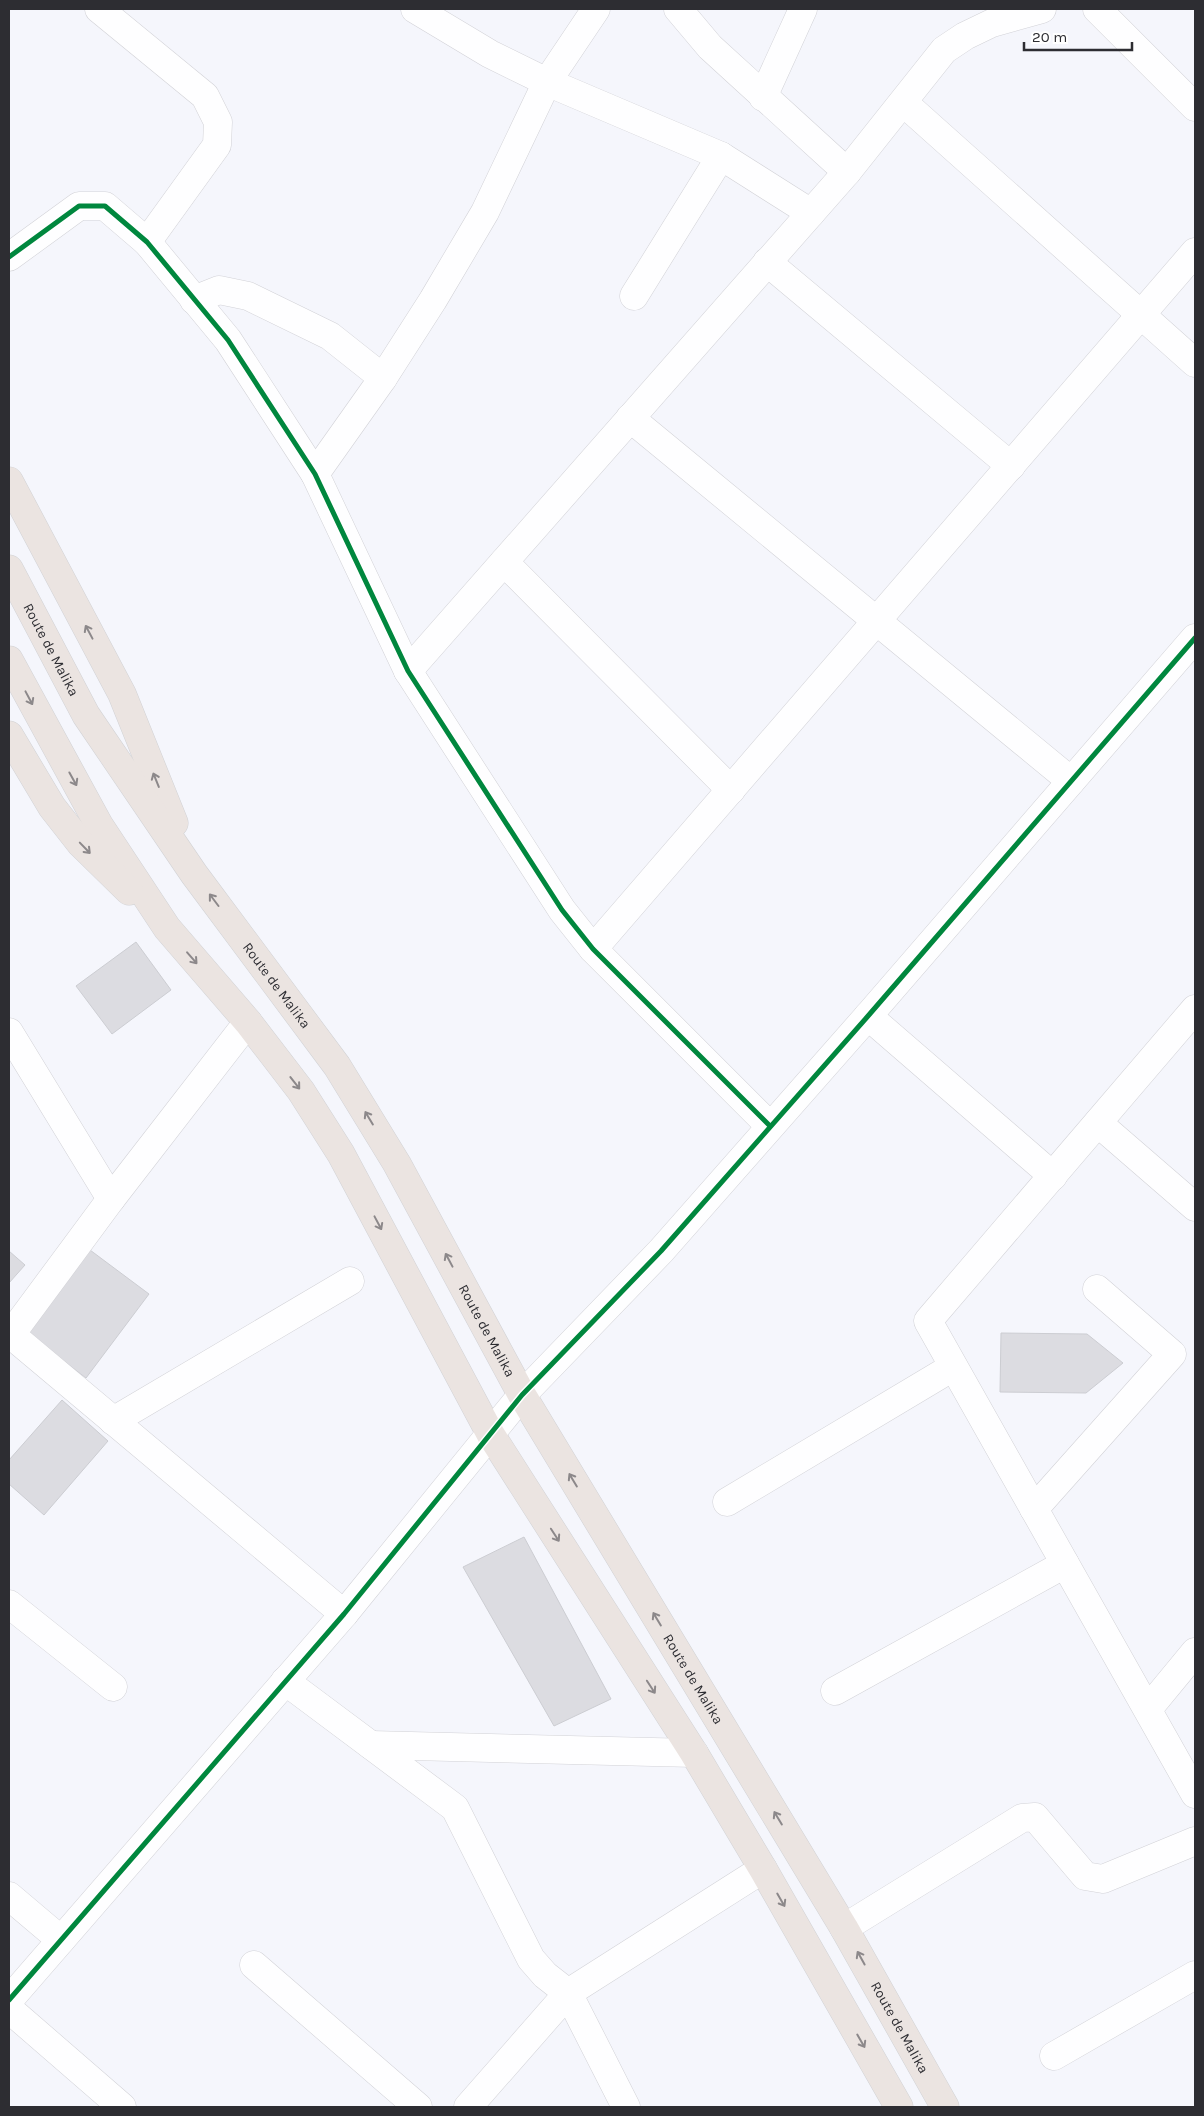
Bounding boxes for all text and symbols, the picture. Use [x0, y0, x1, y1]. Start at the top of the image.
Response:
scale bar [1024, 20, 1132, 52]
text: 20 m [1032, 28, 1067, 46]
street label: Route de Malika [20, 600, 83, 699]
one-way arrow [84, 625, 93, 640]
one-way arrow [24, 691, 34, 706]
one-way arrow [69, 771, 79, 786]
one-way arrow [151, 772, 160, 788]
one-way arrow [79, 841, 91, 854]
one-way arrow [209, 894, 220, 907]
street label: Route de Malika [239, 939, 314, 1031]
one-way arrow [187, 951, 198, 964]
one-way arrow [290, 1076, 301, 1089]
one-way arrow [364, 1112, 374, 1126]
one-way arrow [374, 1215, 383, 1230]
one-way arrow [444, 1253, 453, 1268]
street label: Route de Malika [455, 1281, 519, 1380]
one-way arrow [568, 1474, 578, 1488]
one-way arrow [550, 1527, 560, 1541]
one-way arrow [652, 1613, 662, 1627]
street label: Route de Malika [660, 1631, 727, 1727]
one-way arrow [647, 1679, 657, 1693]
one-way arrow [772, 1812, 782, 1826]
one-way arrow [776, 1893, 786, 1907]
one-way arrow [856, 1950, 866, 1965]
street label: Route de Malika [867, 1978, 933, 2076]
one-way arrow [857, 2034, 867, 2048]

